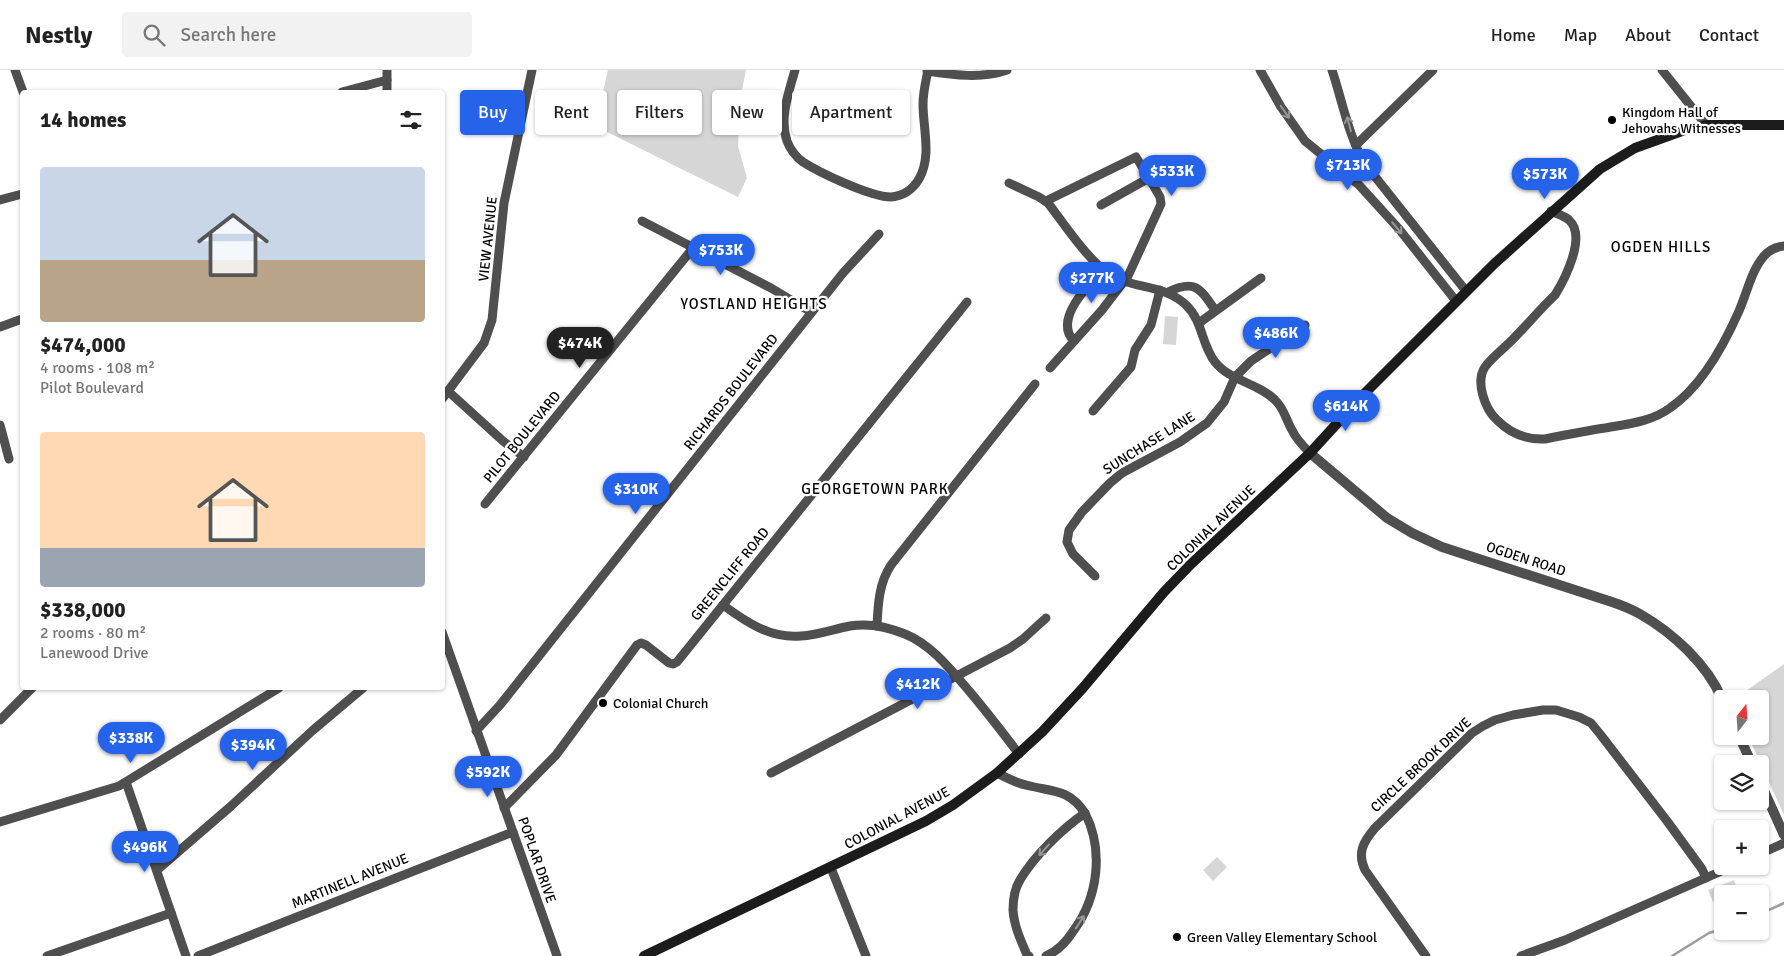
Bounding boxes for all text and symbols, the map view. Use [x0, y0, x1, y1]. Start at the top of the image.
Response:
search box [122, 12, 472, 57]
text: Nestly [25, 20, 92, 50]
icon: search [140, 21, 168, 49]
text: Search here [180, 23, 276, 47]
text: Home [1491, 24, 1536, 46]
text: Map [1564, 24, 1597, 46]
text: About [1625, 24, 1671, 46]
text: Contact [1699, 24, 1759, 46]
chip: Buy [460, 90, 525, 135]
chip: Rent [535, 90, 607, 135]
chip: Filters [617, 90, 702, 135]
chip: New [712, 90, 782, 135]
chip: Apartment [792, 90, 910, 135]
place label: Kingdom Hall of Jehovahs Witnesses [1622, 104, 1741, 137]
one-way arrow [1279, 105, 1290, 118]
icon: filters [397, 106, 425, 134]
text: 14 homes [40, 107, 126, 133]
marker: Kingdom Hall of Jehovahs Witnesses [1606, 114, 1618, 126]
one-way arrow [1344, 116, 1353, 132]
pin: $713K [1313, 148, 1383, 191]
pin: $533K [1137, 154, 1207, 197]
text: $713K [1326, 155, 1370, 175]
pin: $573K [1510, 158, 1580, 200]
text: $533K [1150, 161, 1194, 181]
text: $573K [1523, 164, 1567, 184]
street label: VIEW AVENUE [475, 195, 501, 282]
icon: home [188, 200, 278, 290]
one-way arrow [1392, 221, 1403, 234]
pin: $753K [686, 234, 756, 276]
district label: OGDEN HILLS [1611, 238, 1711, 256]
text: $753K [699, 240, 743, 260]
pin: $277K [1057, 262, 1127, 304]
text: $277K [1070, 268, 1114, 288]
district label: YOSTLAND HEIGHTS [680, 295, 828, 313]
pin: $486K [1241, 316, 1311, 359]
text: $486K [1254, 323, 1298, 343]
pin: $474K [545, 326, 615, 369]
street label: RICHARDS BOULEVARD [680, 331, 782, 453]
text: $474,000 [40, 332, 126, 358]
text: $474K [558, 333, 602, 353]
text: 4 rooms · 108 m² [40, 358, 155, 378]
text: Pilot Boulevard [40, 378, 144, 398]
street label: PILOT BOULEVARD [480, 388, 564, 486]
pin: $614K [1311, 390, 1381, 432]
text: $614K [1324, 396, 1368, 416]
street label: SUNCHASE LANE [1100, 408, 1198, 478]
icon: home [188, 465, 278, 555]
pin: $310K [601, 472, 671, 515]
text: $310K [614, 479, 658, 499]
district label: GEORGETOWN PARK [801, 480, 949, 498]
street label: COLONIAL AVENUE [1163, 481, 1259, 575]
street label: GREENCLIFF ROAD [687, 524, 773, 624]
street label: OGDEN ROAD [1484, 538, 1568, 580]
text: $338,000 [40, 597, 126, 623]
text: 2 rooms · 80 m² [40, 623, 146, 643]
text: Lanewood Drive [40, 643, 149, 663]
pin: $412K [883, 668, 953, 710]
text: $412K [896, 674, 940, 694]
north arrow [1714, 690, 1769, 745]
map controls [1714, 690, 1769, 940]
place label: Colonial Church [613, 695, 708, 712]
marker: Colonial Church [597, 697, 609, 709]
street label: CIRCLE BROOK DRIVE [1367, 714, 1475, 816]
pin: $338K [96, 722, 166, 764]
text: $338K [109, 728, 153, 748]
pin: $394K [218, 728, 288, 771]
text: $394K [231, 735, 275, 755]
button: layers [1714, 755, 1769, 810]
pin: $592K [453, 756, 523, 798]
text: $592K [466, 762, 510, 782]
street label: COLONIAL AVENUE [841, 783, 953, 853]
street label: POPLAR DRIVE [514, 815, 560, 905]
button: + [1714, 820, 1769, 875]
pin: $496K [110, 830, 180, 873]
text: $496K [123, 837, 167, 857]
one-way arrow [1038, 844, 1050, 857]
street label: MARTINELL AVENUE [289, 850, 411, 912]
button: − [1714, 885, 1769, 940]
one-way arrow [1074, 915, 1085, 929]
place label: Green Valley Elementary School [1187, 929, 1377, 946]
marker: Green Valley Elementary School [1171, 931, 1183, 943]

